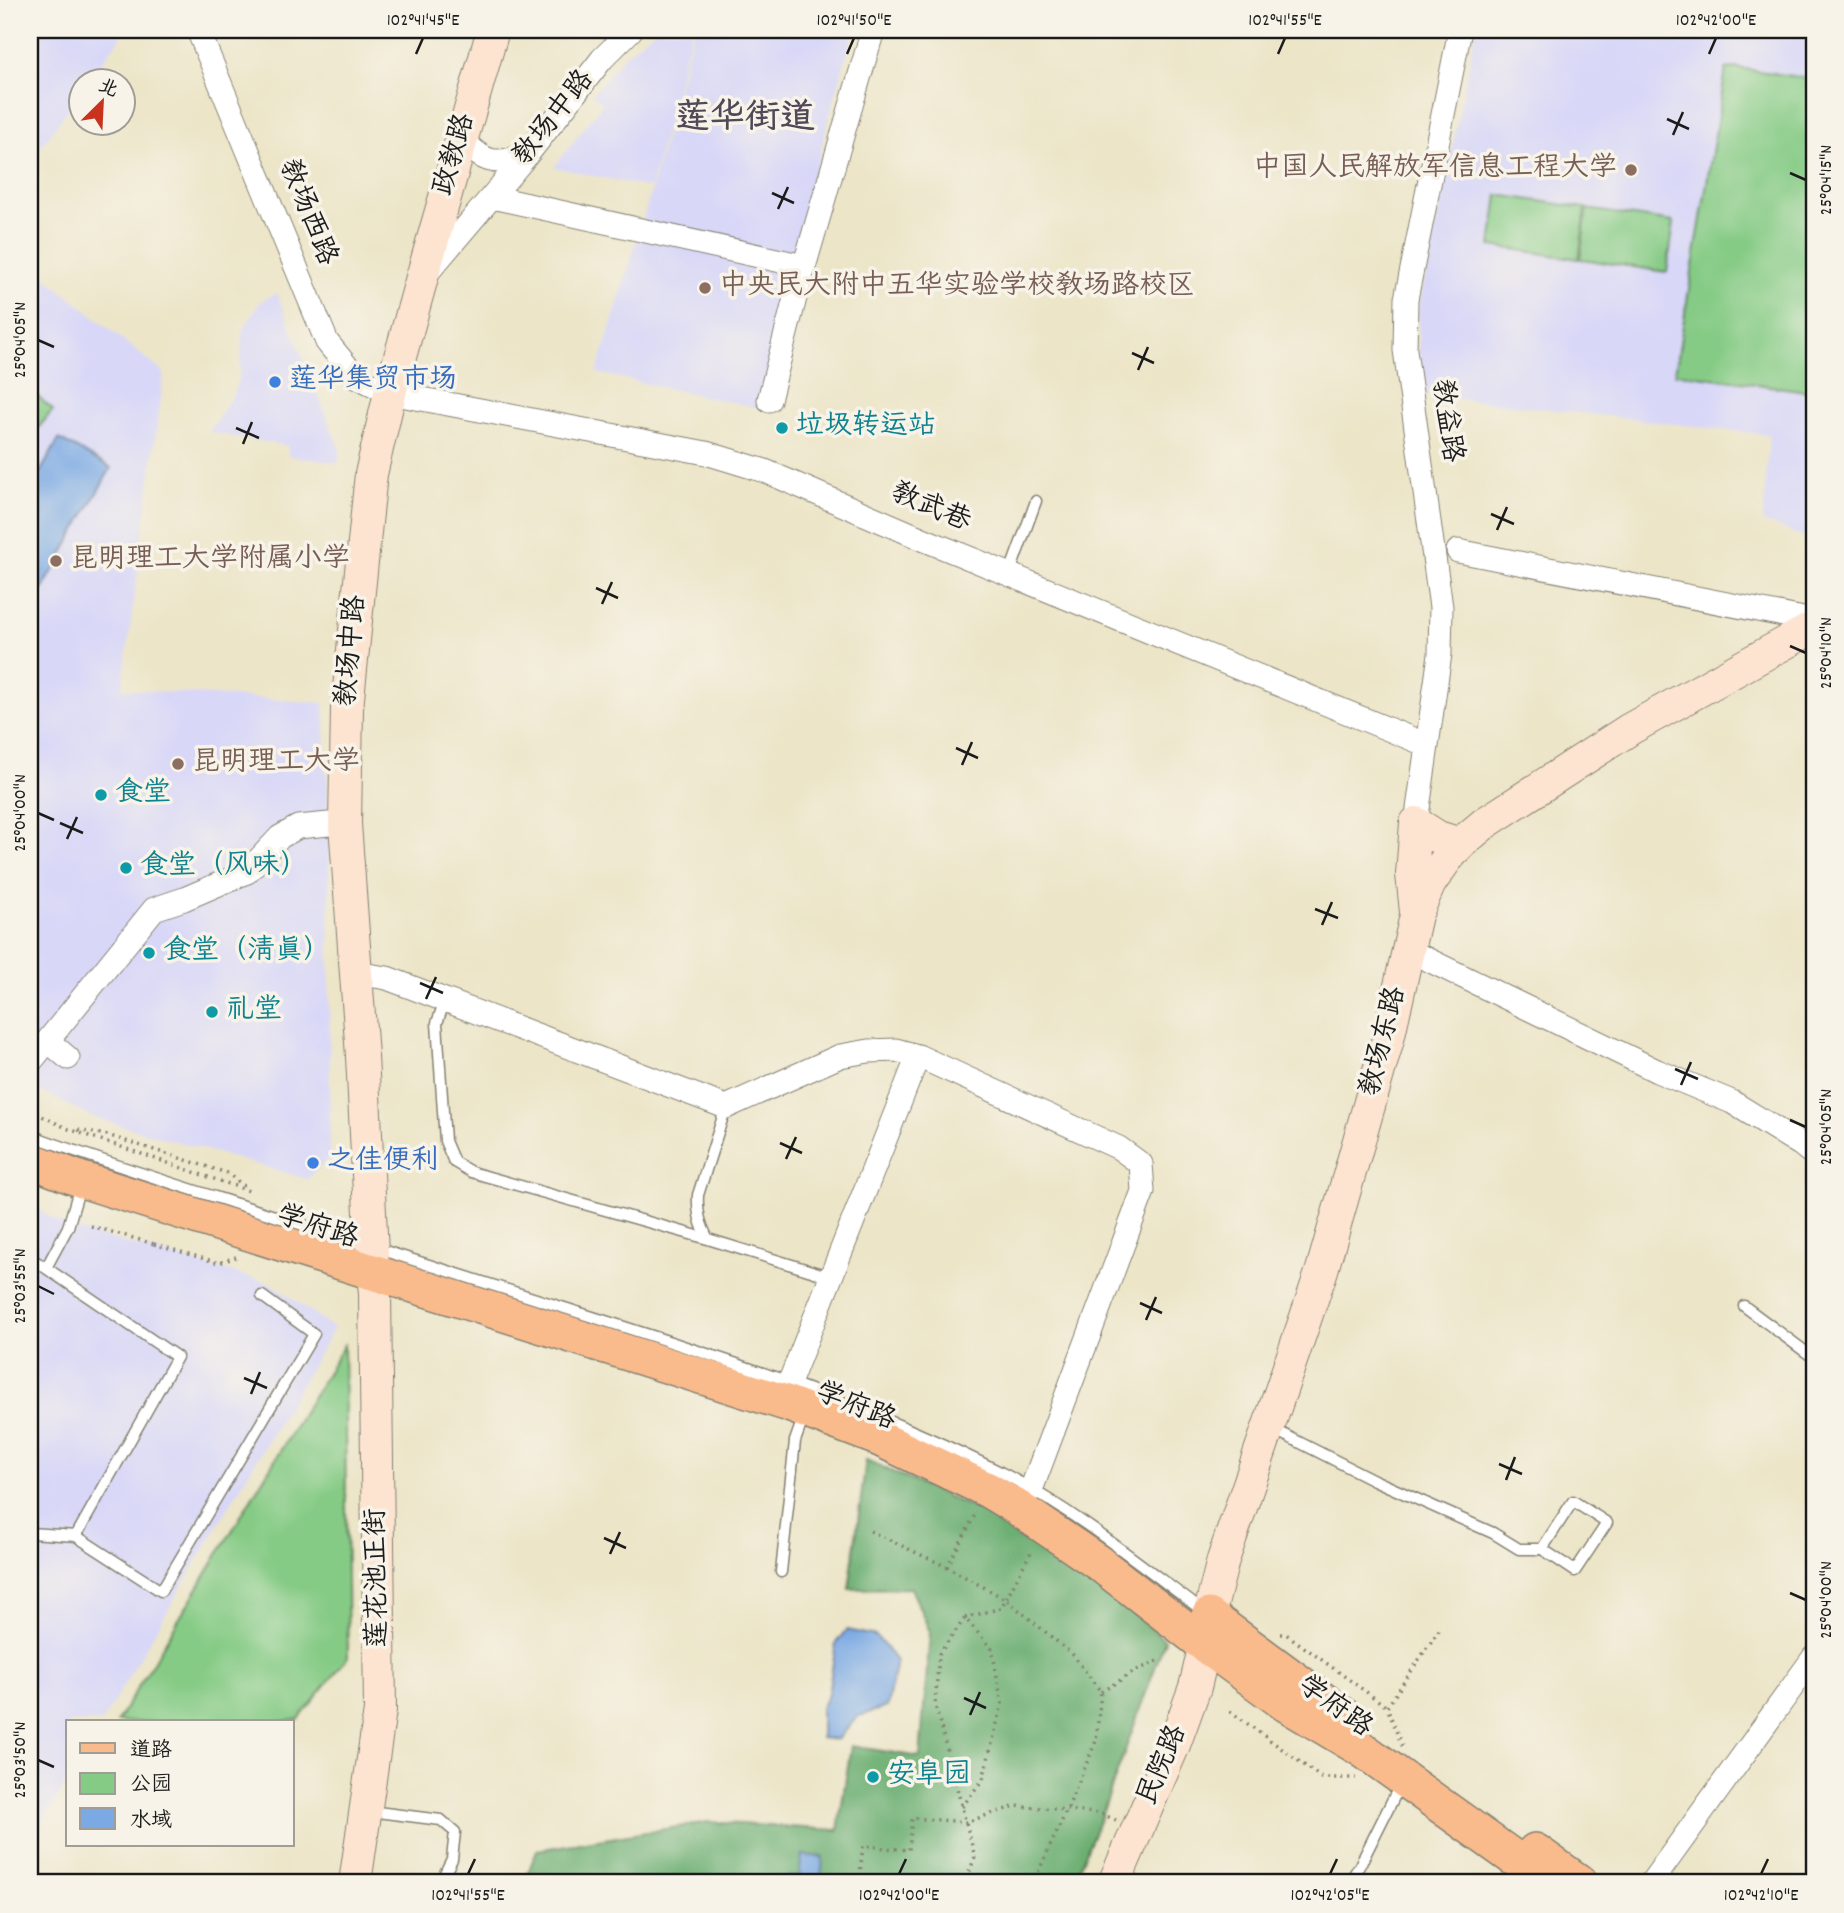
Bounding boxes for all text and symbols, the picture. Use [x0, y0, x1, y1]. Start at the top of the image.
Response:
text: 102°41'45"E [387, 9, 459, 34]
text: 102°41'50"E [816, 9, 892, 34]
text: 102°41'55"E [1248, 9, 1322, 34]
text: 102°42'00"E [1676, 9, 1756, 34]
street label: 教场中路 [505, 63, 605, 175]
north arrow [66, 66, 136, 136]
text: 北 [93, 73, 122, 106]
district label: 莲华街道 [675, 95, 815, 145]
street label: 政教路 [425, 109, 487, 201]
text: 25°04'15"N [1815, 145, 1840, 215]
place label: 中国人民解放军信息工程大学 [1253, 150, 1617, 190]
street label: 教场西路 [266, 154, 346, 272]
marker: 中国人民解放军信息工程大学 [1623, 162, 1639, 178]
place label: 中央民大附中五华实验学校教场路校区 [719, 268, 1195, 308]
marker: 中央民大附中五华实验学校教场路校区 [697, 280, 713, 296]
text: 25°04'05"N [9, 302, 34, 378]
place label: 莲华集贸市场 [289, 362, 457, 402]
marker: 莲华集贸市场 [267, 374, 283, 390]
street label: 教益路 [1419, 377, 1471, 465]
place label: 垃圾转运站 [796, 408, 936, 448]
marker: 垃圾转运站 [774, 420, 790, 436]
street label: 教武巷 [884, 474, 977, 544]
place label: 昆明理工大学附属小学 [70, 541, 350, 581]
marker: 昆明理工大学附属小学 [48, 553, 64, 569]
street label: 教场中路 [328, 593, 378, 709]
text: 25°04'10"N [1815, 617, 1840, 689]
place label: 昆明理工大学 [192, 744, 360, 784]
marker: 昆明理工大学 [170, 756, 186, 772]
text: 25°04'00"N [9, 774, 34, 852]
place label: 食堂 [115, 775, 171, 815]
marker: 食堂 [93, 787, 109, 803]
place label: 食堂（风味） [140, 848, 308, 888]
marker: 食堂（风味） [118, 860, 134, 876]
place label: 食堂（清真） [163, 933, 331, 973]
marker: 食堂（清真） [141, 945, 157, 961]
street label: 教场东路 [1352, 983, 1418, 1101]
place label: 礼堂 [226, 992, 282, 1032]
marker: 礼堂 [204, 1004, 220, 1020]
text: 25°04'05"N [1815, 1089, 1840, 1165]
place label: 之佳便利 [327, 1143, 439, 1183]
marker: 之佳便利 [305, 1155, 321, 1171]
street label: 学府路 [271, 1197, 363, 1261]
text: 25°03'55"N [9, 1248, 34, 1324]
street label: 学府路 [809, 1374, 901, 1442]
street label: 莲花池正街 [358, 1508, 400, 1648]
text: 25°04'00"N [1815, 1561, 1840, 1639]
street label: 学府路 [1288, 1667, 1380, 1749]
legend [66, 1720, 294, 1846]
street label: 民院路 [1129, 1720, 1199, 1812]
text: 25°03'50"N [9, 1722, 34, 1798]
text: 道路 [130, 1737, 172, 1767]
place label: 安阜园 [887, 1757, 971, 1797]
marker: 安阜园 [865, 1769, 881, 1785]
text: 公园 [130, 1771, 172, 1801]
text: 水域 [130, 1807, 172, 1837]
text: 102°41'55"E [431, 1884, 505, 1909]
text: 102°42'00"E [859, 1884, 939, 1909]
text: 102°42'05"E [1290, 1884, 1370, 1909]
text: 102°42'10"E [1724, 1884, 1798, 1909]

